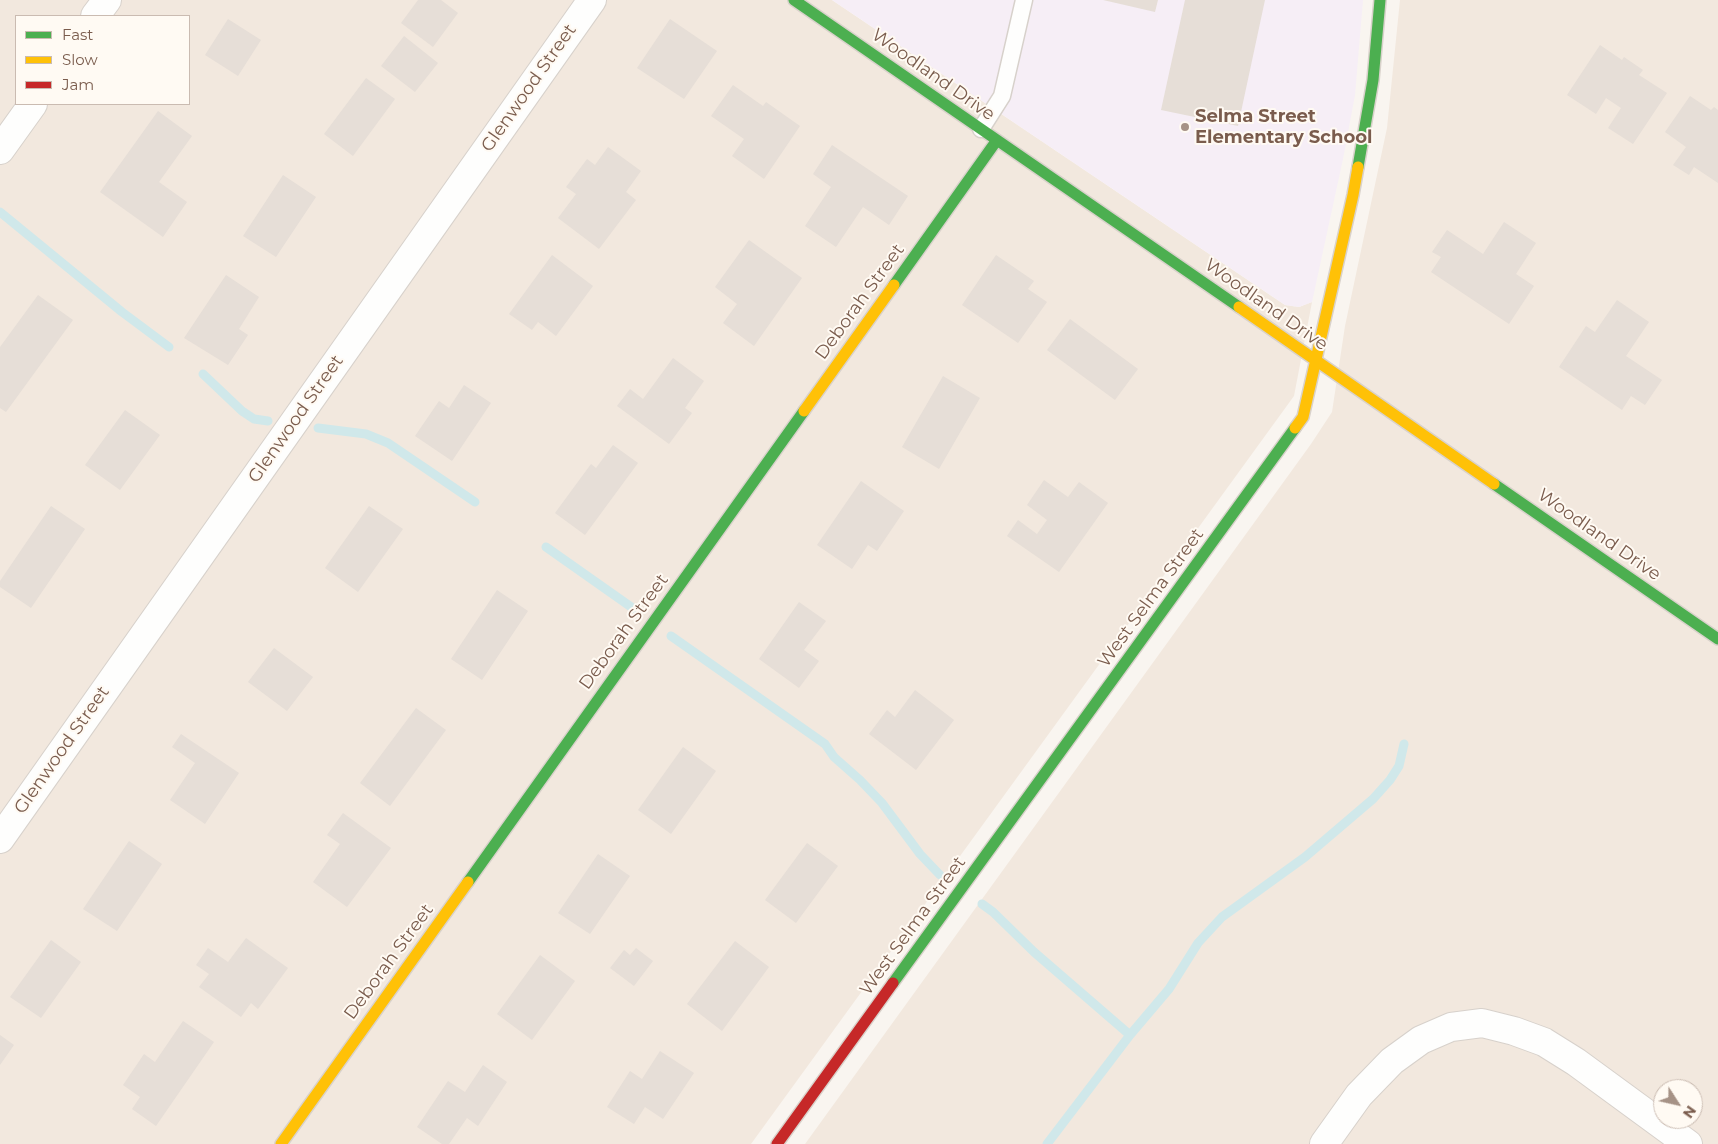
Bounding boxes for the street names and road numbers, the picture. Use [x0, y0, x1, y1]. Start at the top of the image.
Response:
street label: Glenwood Street [477, 20, 581, 156]
street label: Woodland Drive [867, 24, 999, 126]
street label: Deborah Street [811, 240, 909, 364]
street label: Woodland Drive [1200, 254, 1332, 356]
street label: Glenwood Street [244, 351, 348, 487]
street label: Woodland Drive [1533, 484, 1665, 586]
street label: West Selma Street [1093, 524, 1209, 672]
street label: Deborah Street [575, 570, 673, 694]
street label: Glenwood Street [10, 682, 114, 818]
street label: West Selma Street [855, 852, 971, 1000]
street label: Deborah Street [340, 900, 438, 1024]

